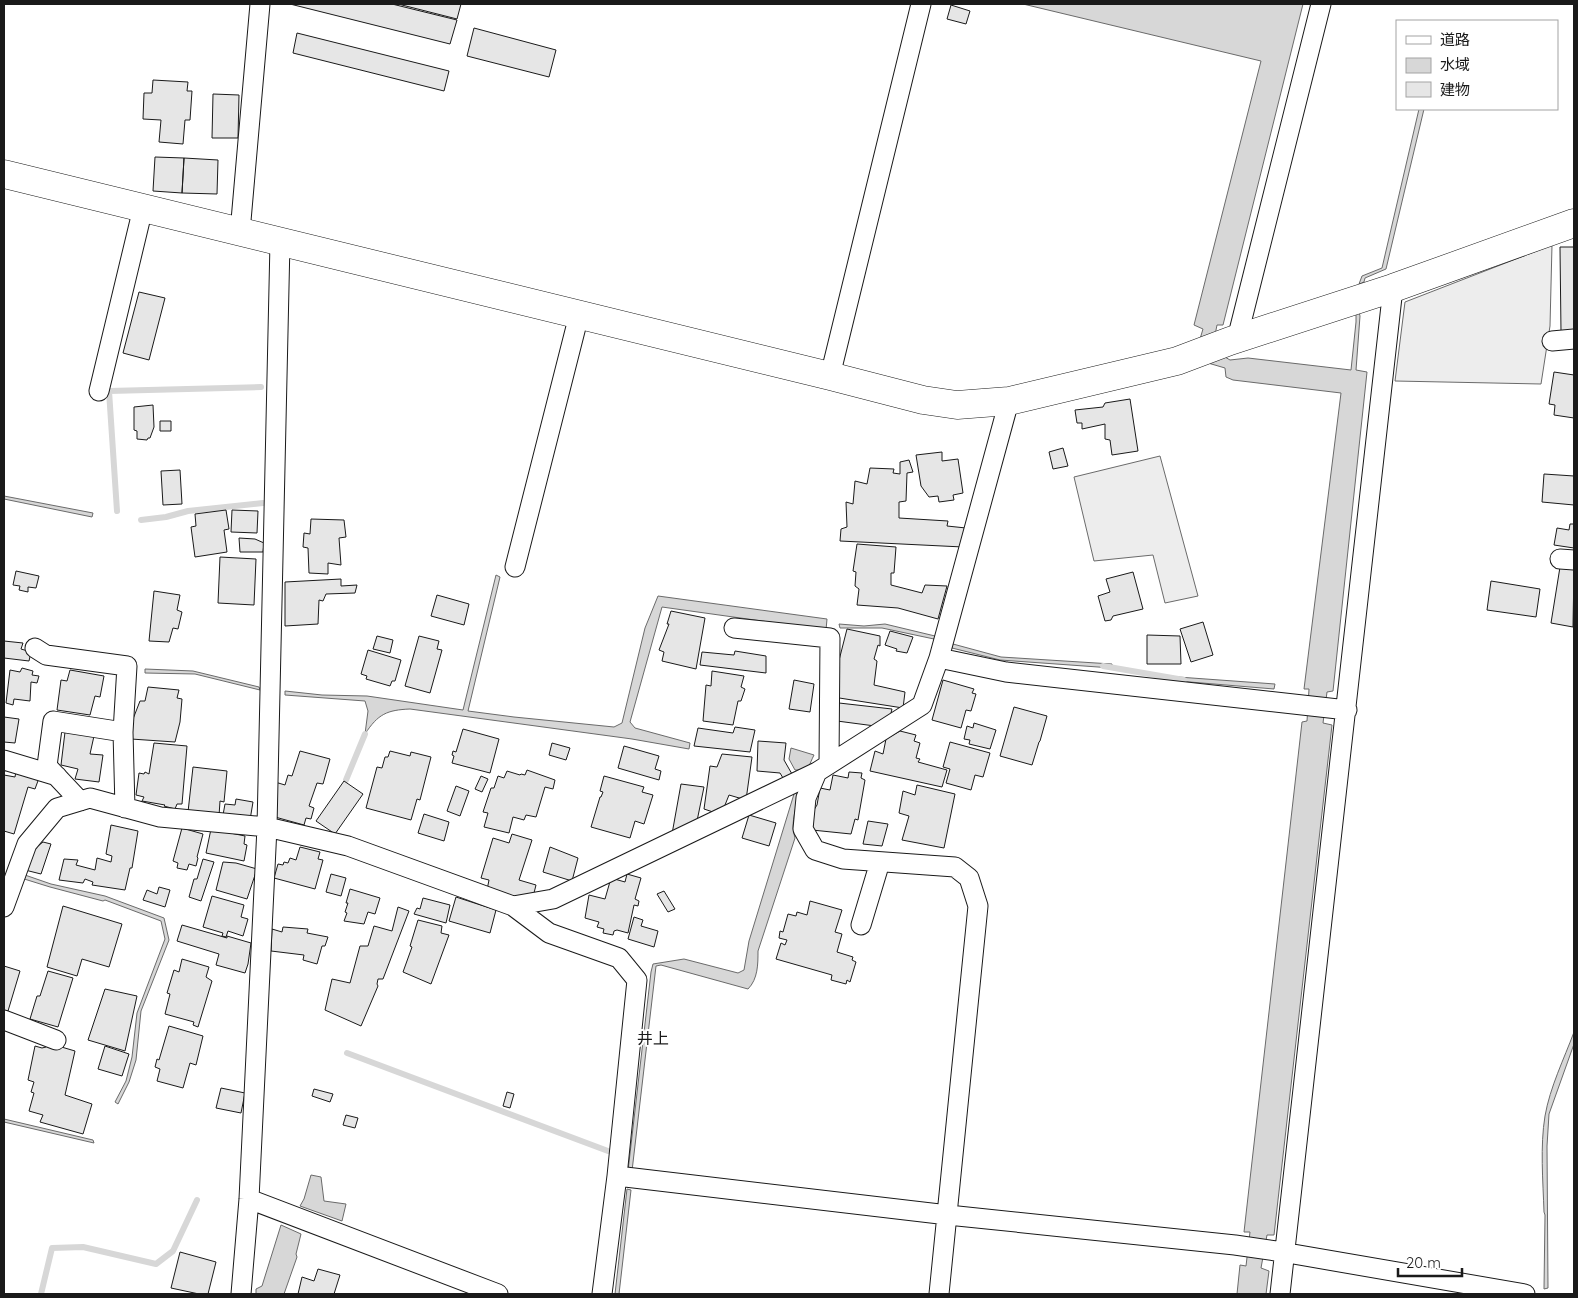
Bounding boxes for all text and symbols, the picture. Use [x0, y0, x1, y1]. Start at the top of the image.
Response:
legend [1396, 20, 1558, 110]
text: 道路 [1440, 30, 1470, 49]
text: 水域 [1440, 55, 1470, 74]
text: 建物 [1440, 80, 1470, 99]
district label: 井上 [637, 1028, 669, 1048]
scale bar [1398, 1246, 1462, 1278]
text: 20 m [1406, 1253, 1441, 1272]

